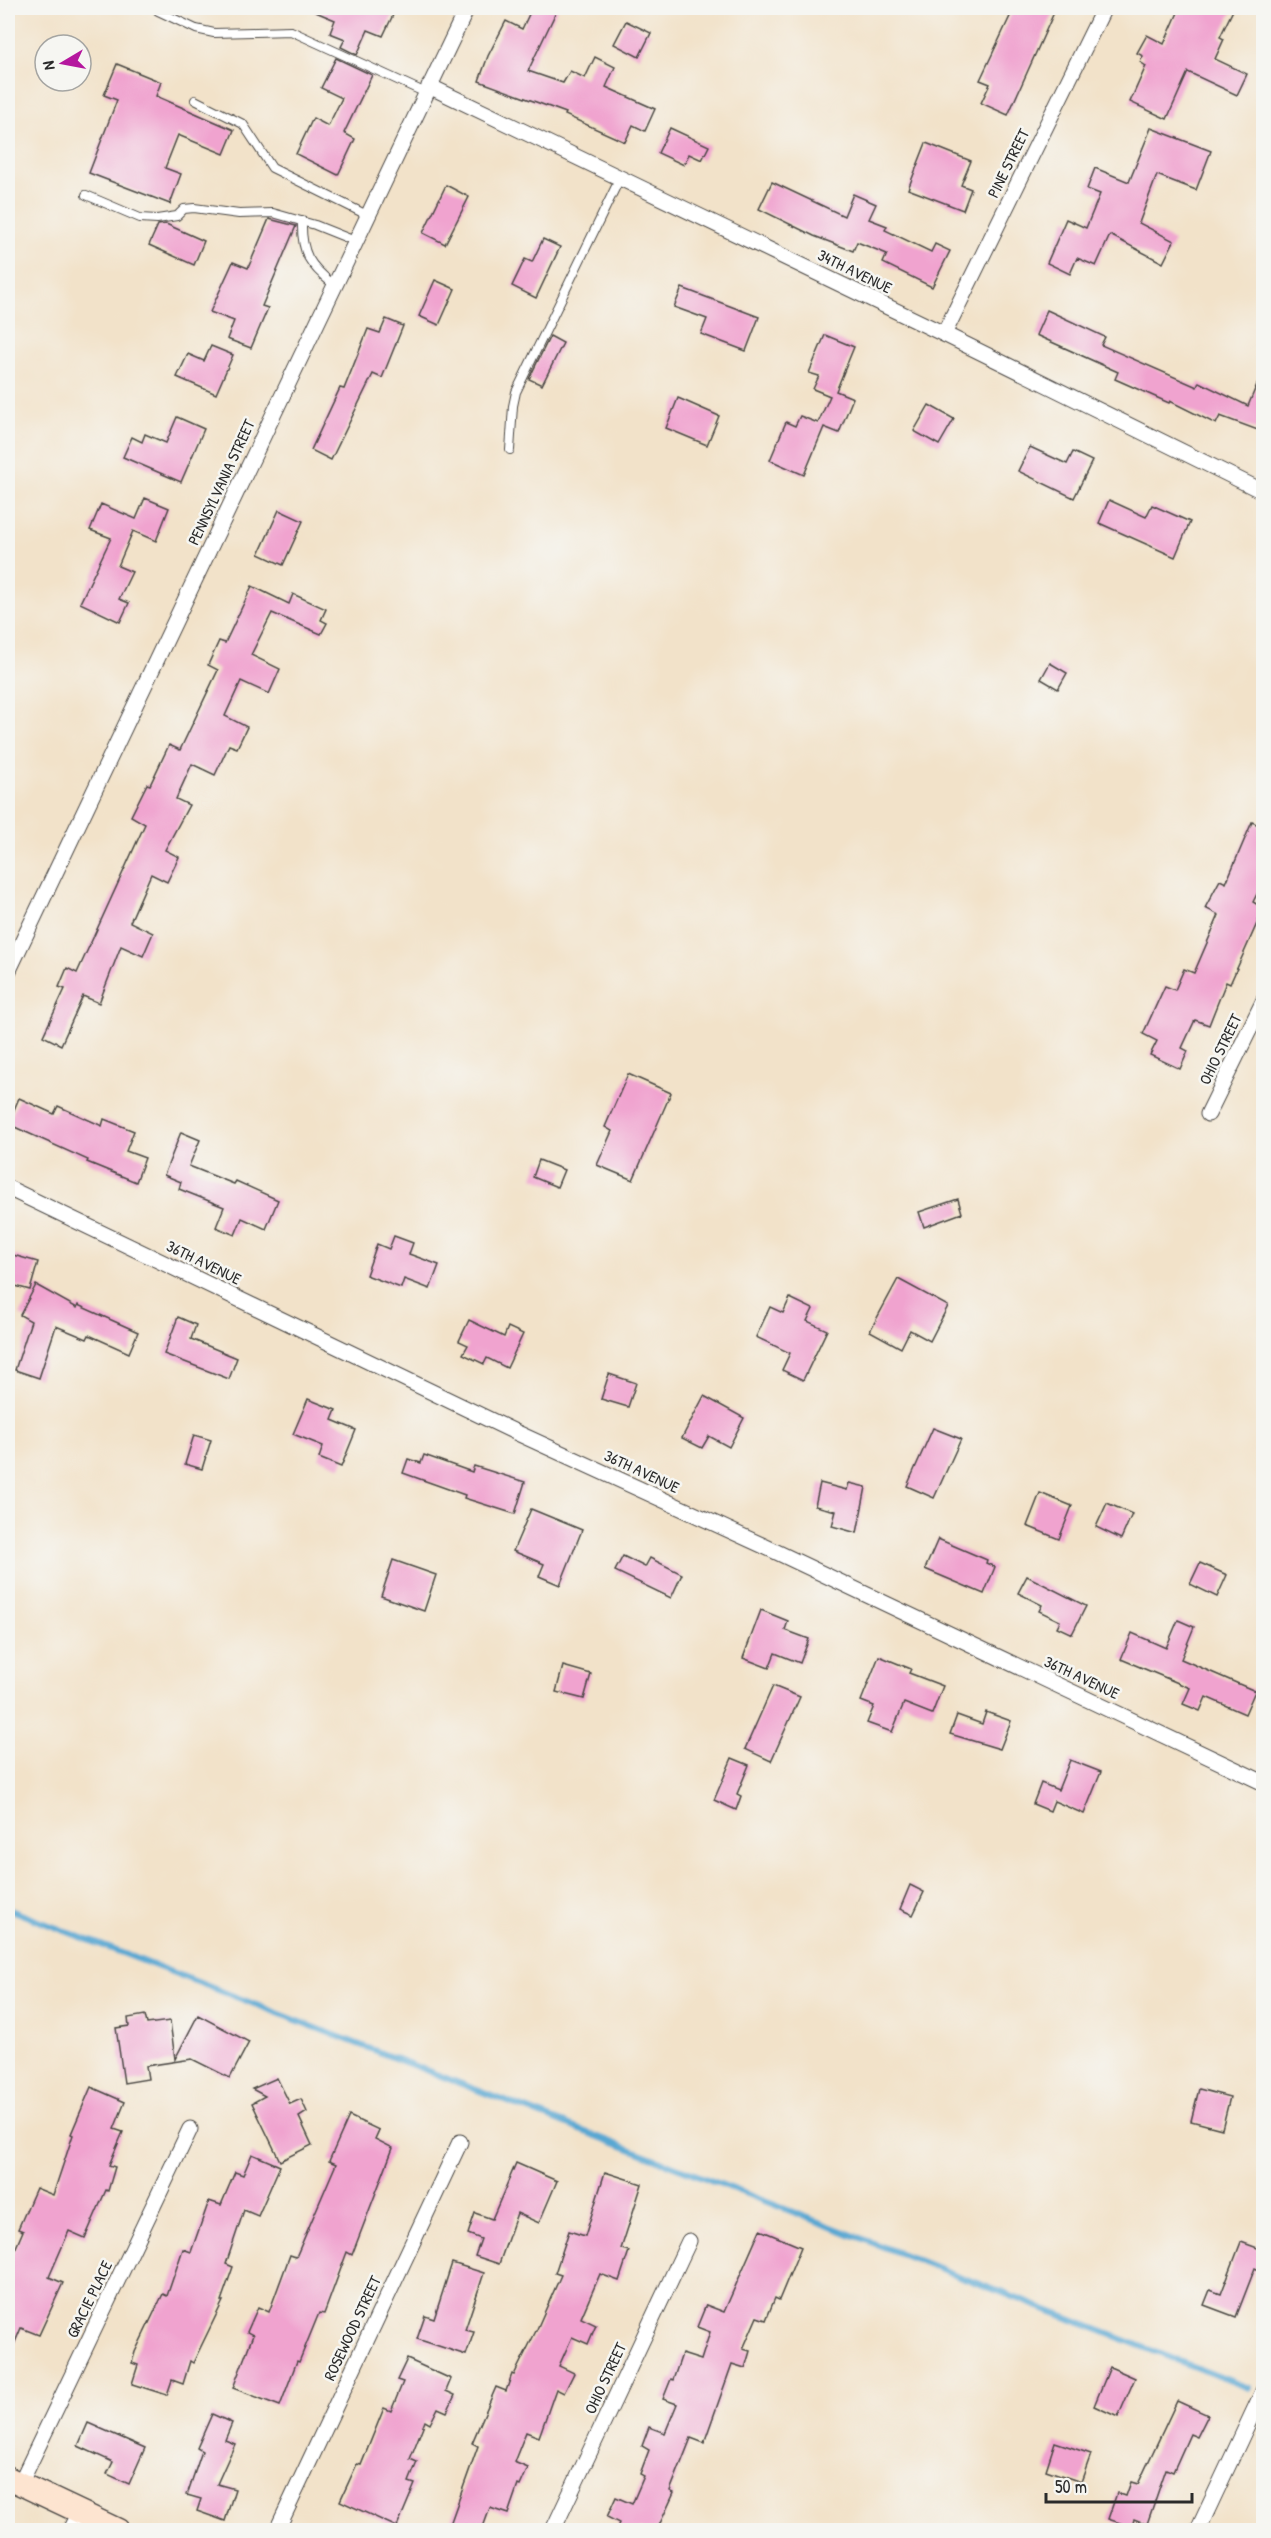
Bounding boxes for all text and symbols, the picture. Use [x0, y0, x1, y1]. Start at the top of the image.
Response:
north arrow [33, 33, 93, 93]
text: N [37, 59, 60, 72]
street label: PINE STREET [982, 124, 1034, 201]
street label: 34TH AVENUE [814, 244, 896, 298]
street label: PENNSYLVANIA STREET [182, 415, 260, 548]
street label: OHIO STREET [1193, 1009, 1247, 1088]
street label: 36TH AVENUE [163, 1234, 245, 1290]
street label: 36TH AVENUE [601, 1444, 683, 1498]
street label: 36TH AVENUE [1041, 1650, 1123, 1704]
street label: GRACIE PLACE [61, 2257, 117, 2341]
street label: ROSEWOOD STREET [318, 2272, 386, 2384]
street label: OHIO STREET [579, 2338, 631, 2417]
scale bar [1046, 2466, 1192, 2504]
text: 50 m [1055, 2474, 1087, 2499]

